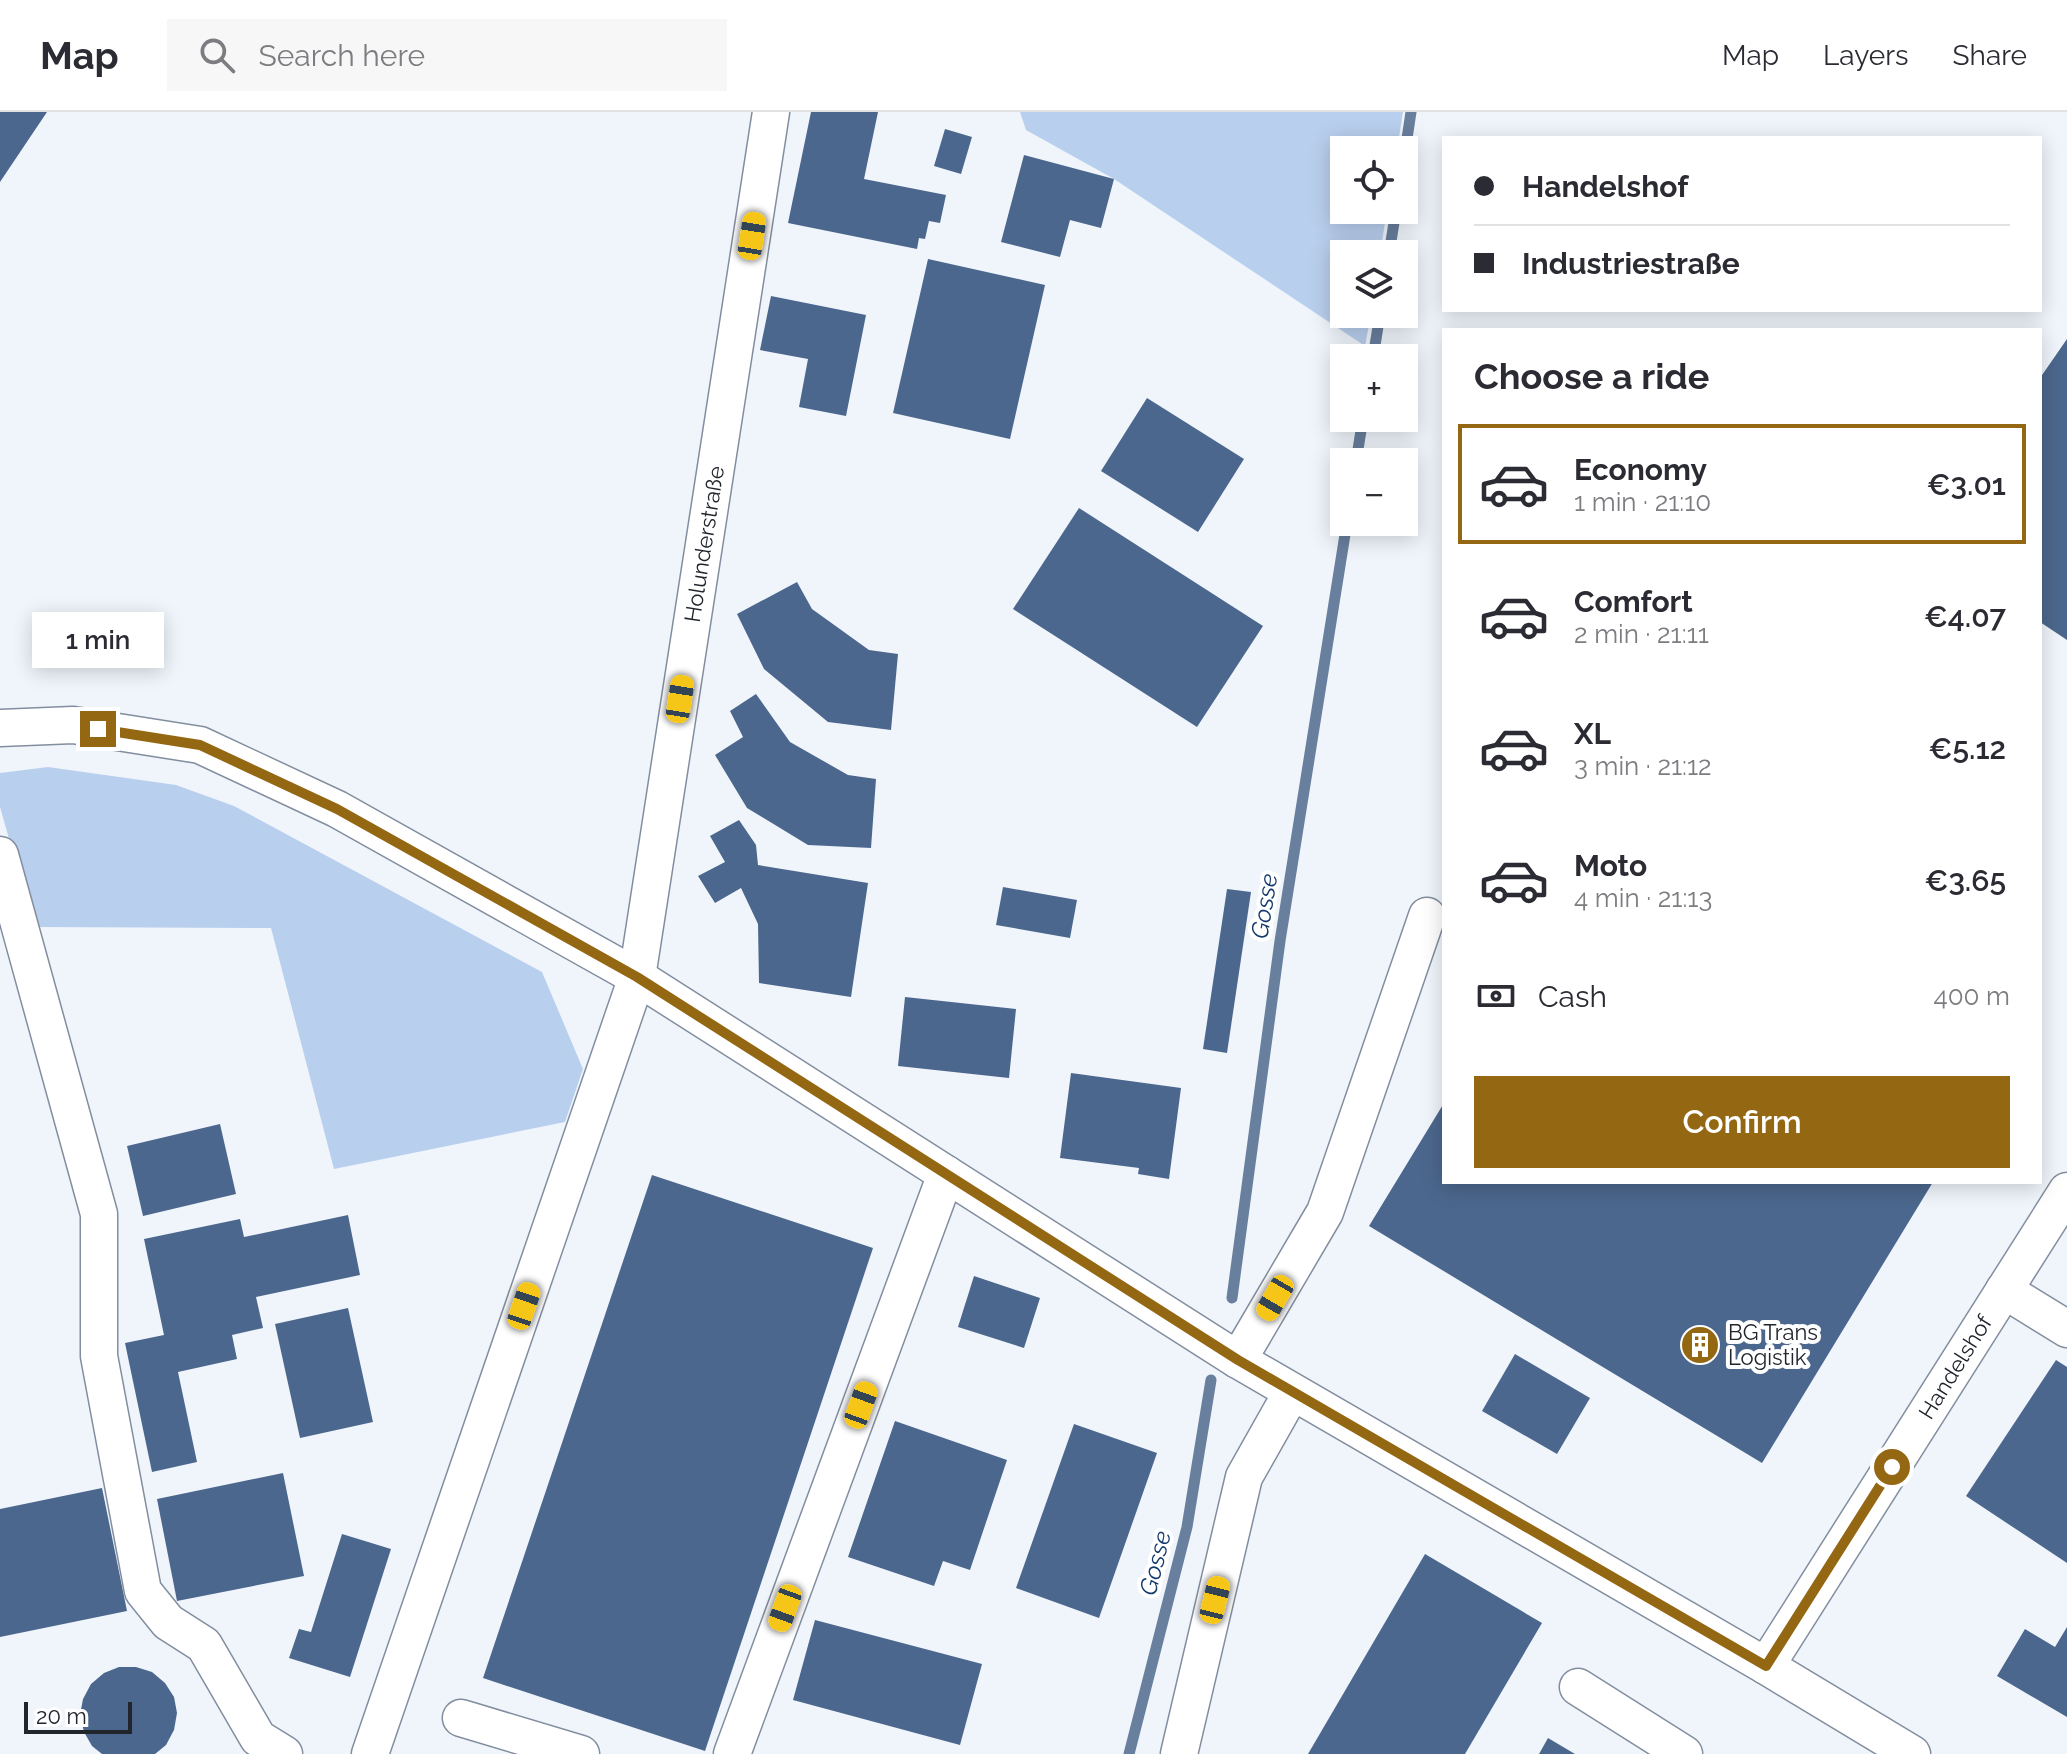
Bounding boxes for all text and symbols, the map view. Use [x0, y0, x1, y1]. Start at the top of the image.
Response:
search box [167, 19, 727, 91]
text: Map [40, 33, 119, 78]
icon: search [195, 33, 239, 77]
text: Search here [259, 38, 425, 73]
text: Map [1722, 39, 1779, 72]
text: Layers [1823, 39, 1909, 72]
text: Share [1953, 39, 2027, 72]
map controls [1330, 136, 1418, 536]
button: locate [1330, 136, 1418, 224]
text: Handelshof [1522, 169, 1688, 204]
car [736, 210, 768, 262]
button: layers [1330, 240, 1418, 328]
text: Industriestraße [1522, 246, 1740, 281]
button: + [1330, 344, 1418, 432]
text: Choose a ride [1474, 355, 1709, 397]
button: − [1330, 448, 1418, 536]
icon: car [1478, 448, 1550, 520]
text: Economy [1574, 452, 1707, 487]
street label: Holunderstraße [679, 464, 729, 624]
text: €3.01 [1927, 467, 2006, 502]
text: 1 min · 21:10 [1574, 487, 1711, 517]
icon: car [1478, 580, 1550, 652]
text: Comfort [1574, 584, 1693, 619]
text: €4.07 [1924, 599, 2006, 634]
callout: 1 min [32, 613, 164, 669]
text: 2 min · 21:11 [1574, 619, 1709, 649]
text: 1 min [66, 625, 130, 655]
car [664, 673, 696, 725]
route end [80, 711, 116, 747]
icon: car [1478, 712, 1550, 784]
text: XL [1574, 716, 1611, 751]
text: €5.12 [1929, 731, 2006, 766]
text: 3 min · 21:12 [1574, 751, 1712, 781]
icon: car [1478, 844, 1550, 916]
text: Moto [1574, 848, 1647, 883]
text: €3.65 [1924, 863, 2006, 898]
water label: Gosse [1245, 871, 1283, 941]
text: 4 min · 21:13 [1574, 883, 1712, 913]
icon: cash [1474, 974, 1518, 1018]
text: Cash [1538, 979, 1607, 1014]
text: 400 m [1933, 981, 2010, 1011]
button: Confirm [1474, 1076, 2010, 1168]
car [1253, 1271, 1297, 1325]
car [505, 1279, 543, 1333]
street label: Handelshof [1913, 1310, 1997, 1424]
place label: BG Trans Logistik [1728, 1319, 1818, 1370]
building icon: BG Trans Logistik [1679, 1324, 1721, 1366]
car [842, 1378, 880, 1432]
route start [1874, 1449, 1910, 1485]
water label: Gosse [1133, 1528, 1177, 1598]
car [1198, 1574, 1232, 1626]
car [766, 1581, 804, 1635]
scale bar [24, 1698, 132, 1734]
text: 20 m [36, 1703, 87, 1729]

